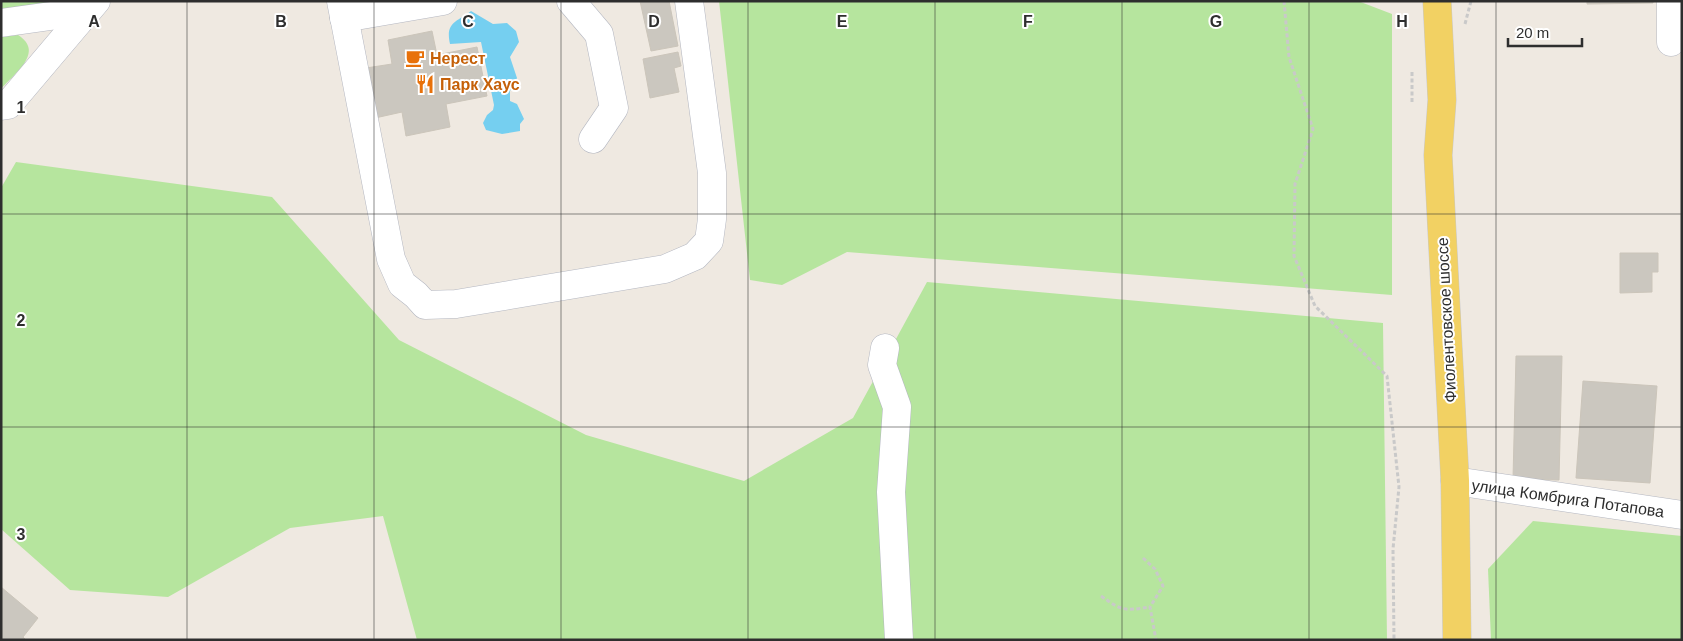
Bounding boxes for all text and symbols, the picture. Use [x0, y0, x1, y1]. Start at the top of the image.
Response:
text: A [88, 13, 100, 30]
text: B [275, 13, 287, 30]
text: C [462, 13, 474, 30]
text: D [648, 13, 660, 30]
text: E [837, 13, 848, 30]
text: F [1023, 13, 1033, 30]
text: G [1210, 13, 1222, 30]
text: H [1396, 13, 1408, 30]
scale bar [1508, 15, 1582, 47]
text: 20 m [1516, 24, 1549, 41]
cafe icon: Нерест [404, 47, 426, 69]
place label: Нерест [430, 50, 486, 67]
restaurant icon: Парк Хаус [414, 73, 436, 95]
place label: Парк Хаус [440, 76, 520, 93]
text: 1 [17, 99, 26, 116]
street label: Фиолентовское шоссе [1434, 237, 1459, 403]
text: 2 [17, 312, 26, 329]
street label: улица Комбрига Потапова [1471, 477, 1665, 520]
text: 3 [17, 526, 26, 543]

